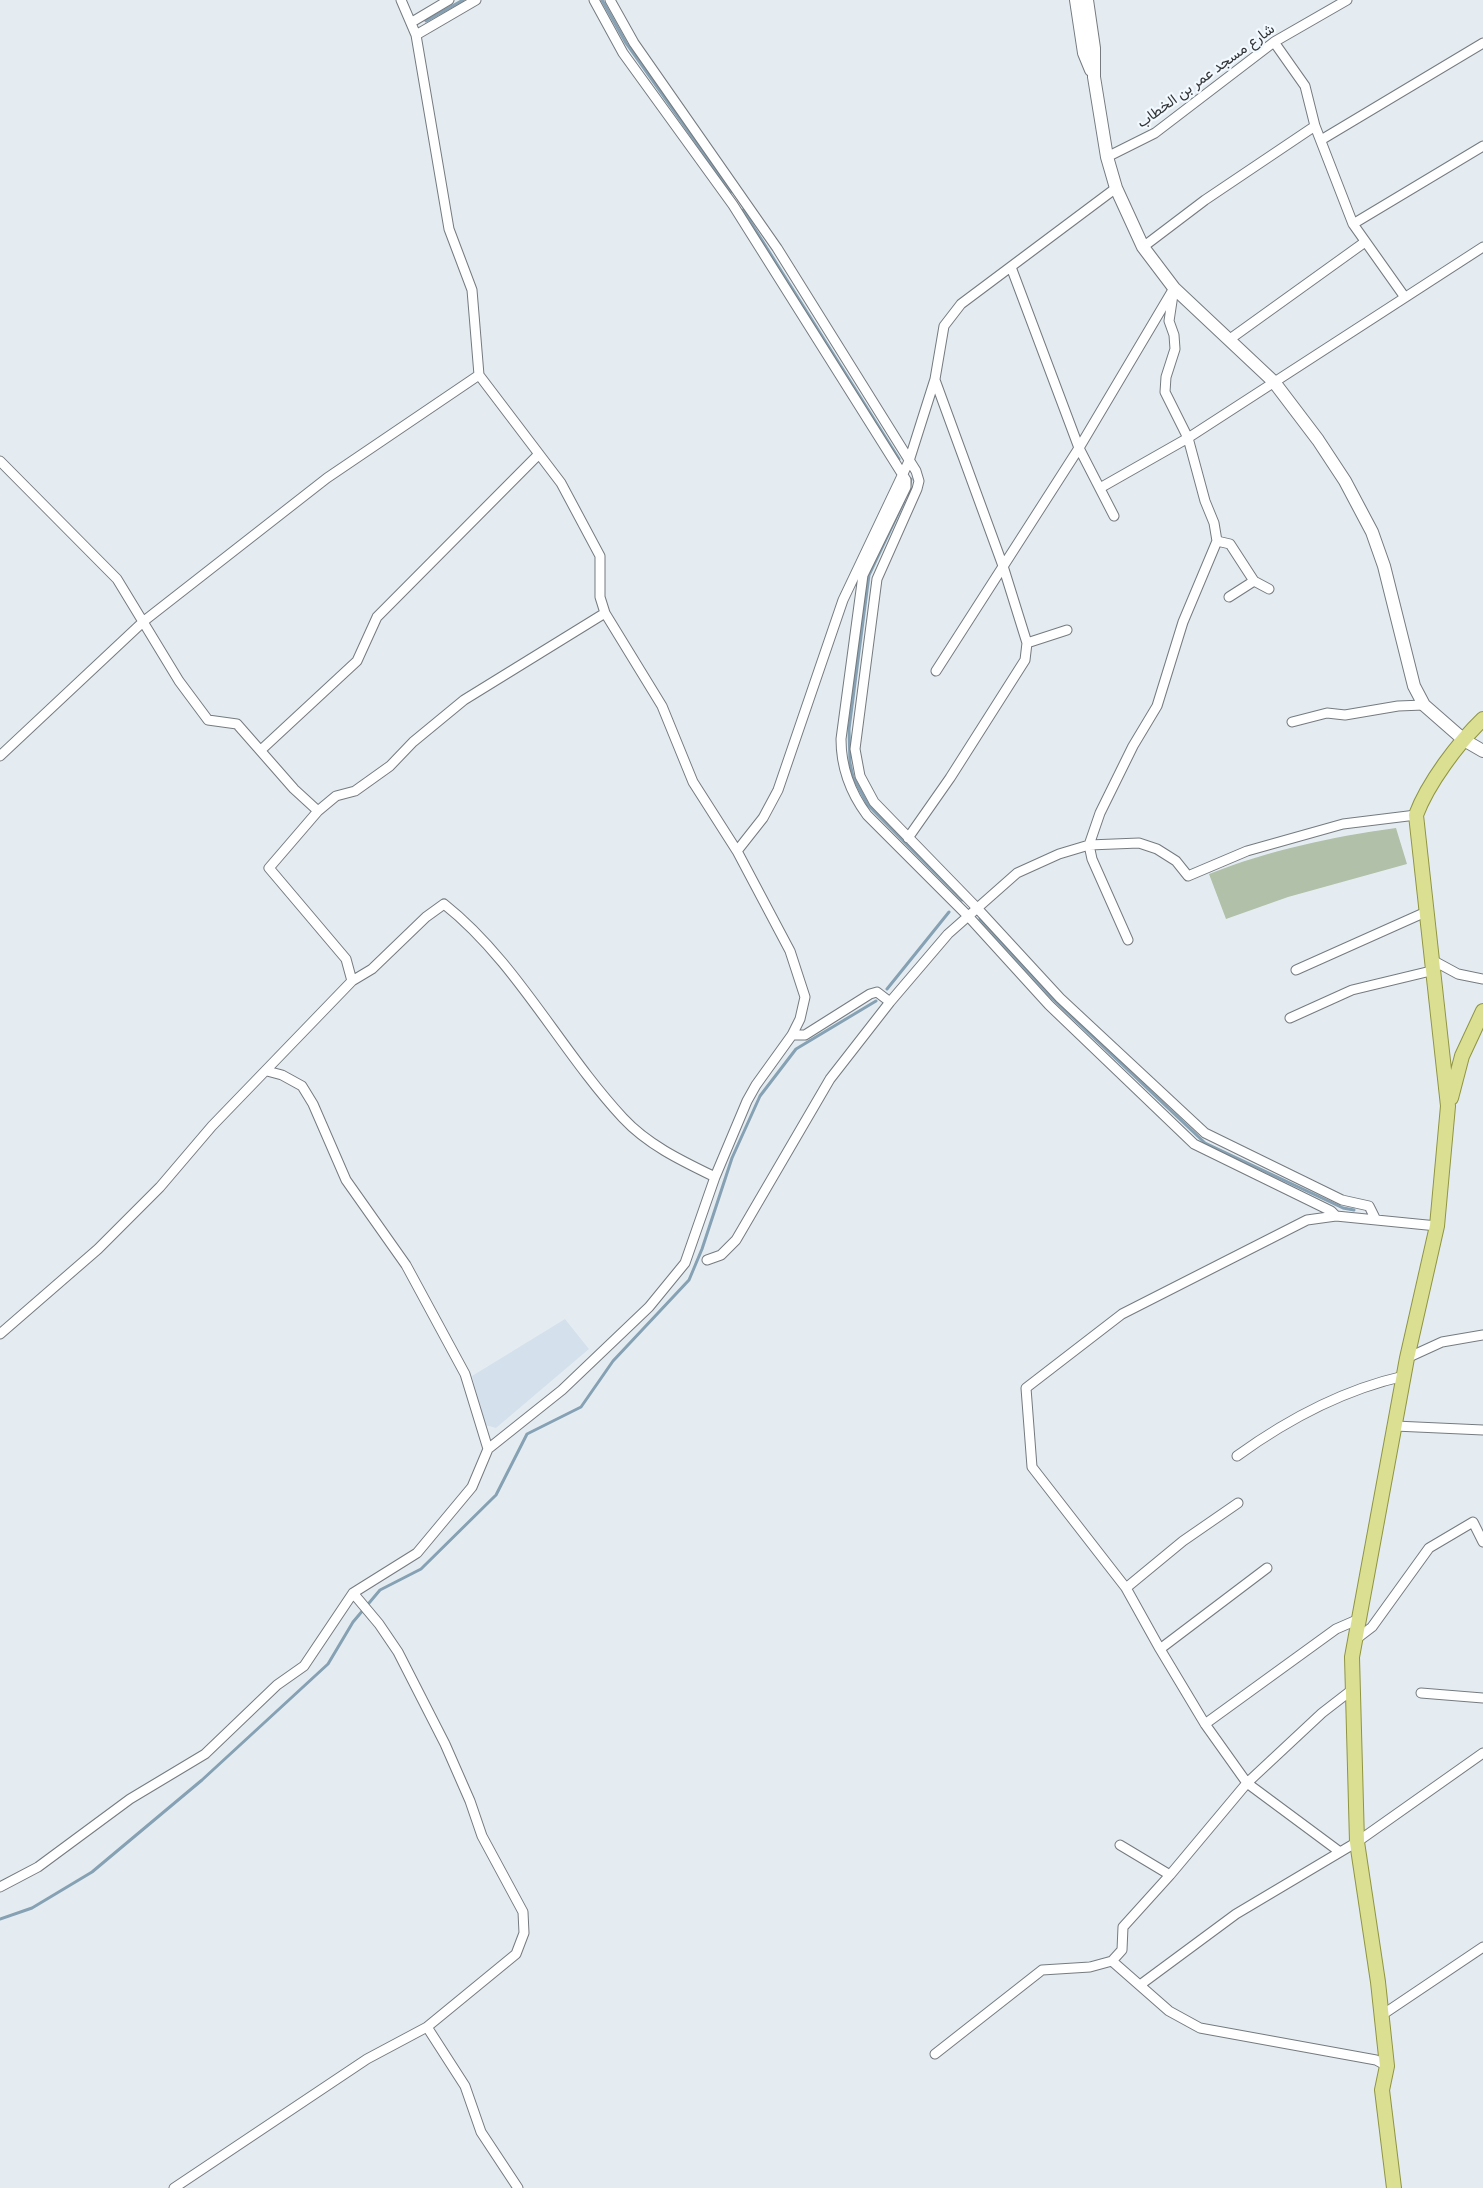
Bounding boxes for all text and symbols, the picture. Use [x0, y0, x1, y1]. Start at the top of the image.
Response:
street label: شارع مسجد عمر بن الخطاب [1134, 20, 1278, 132]

